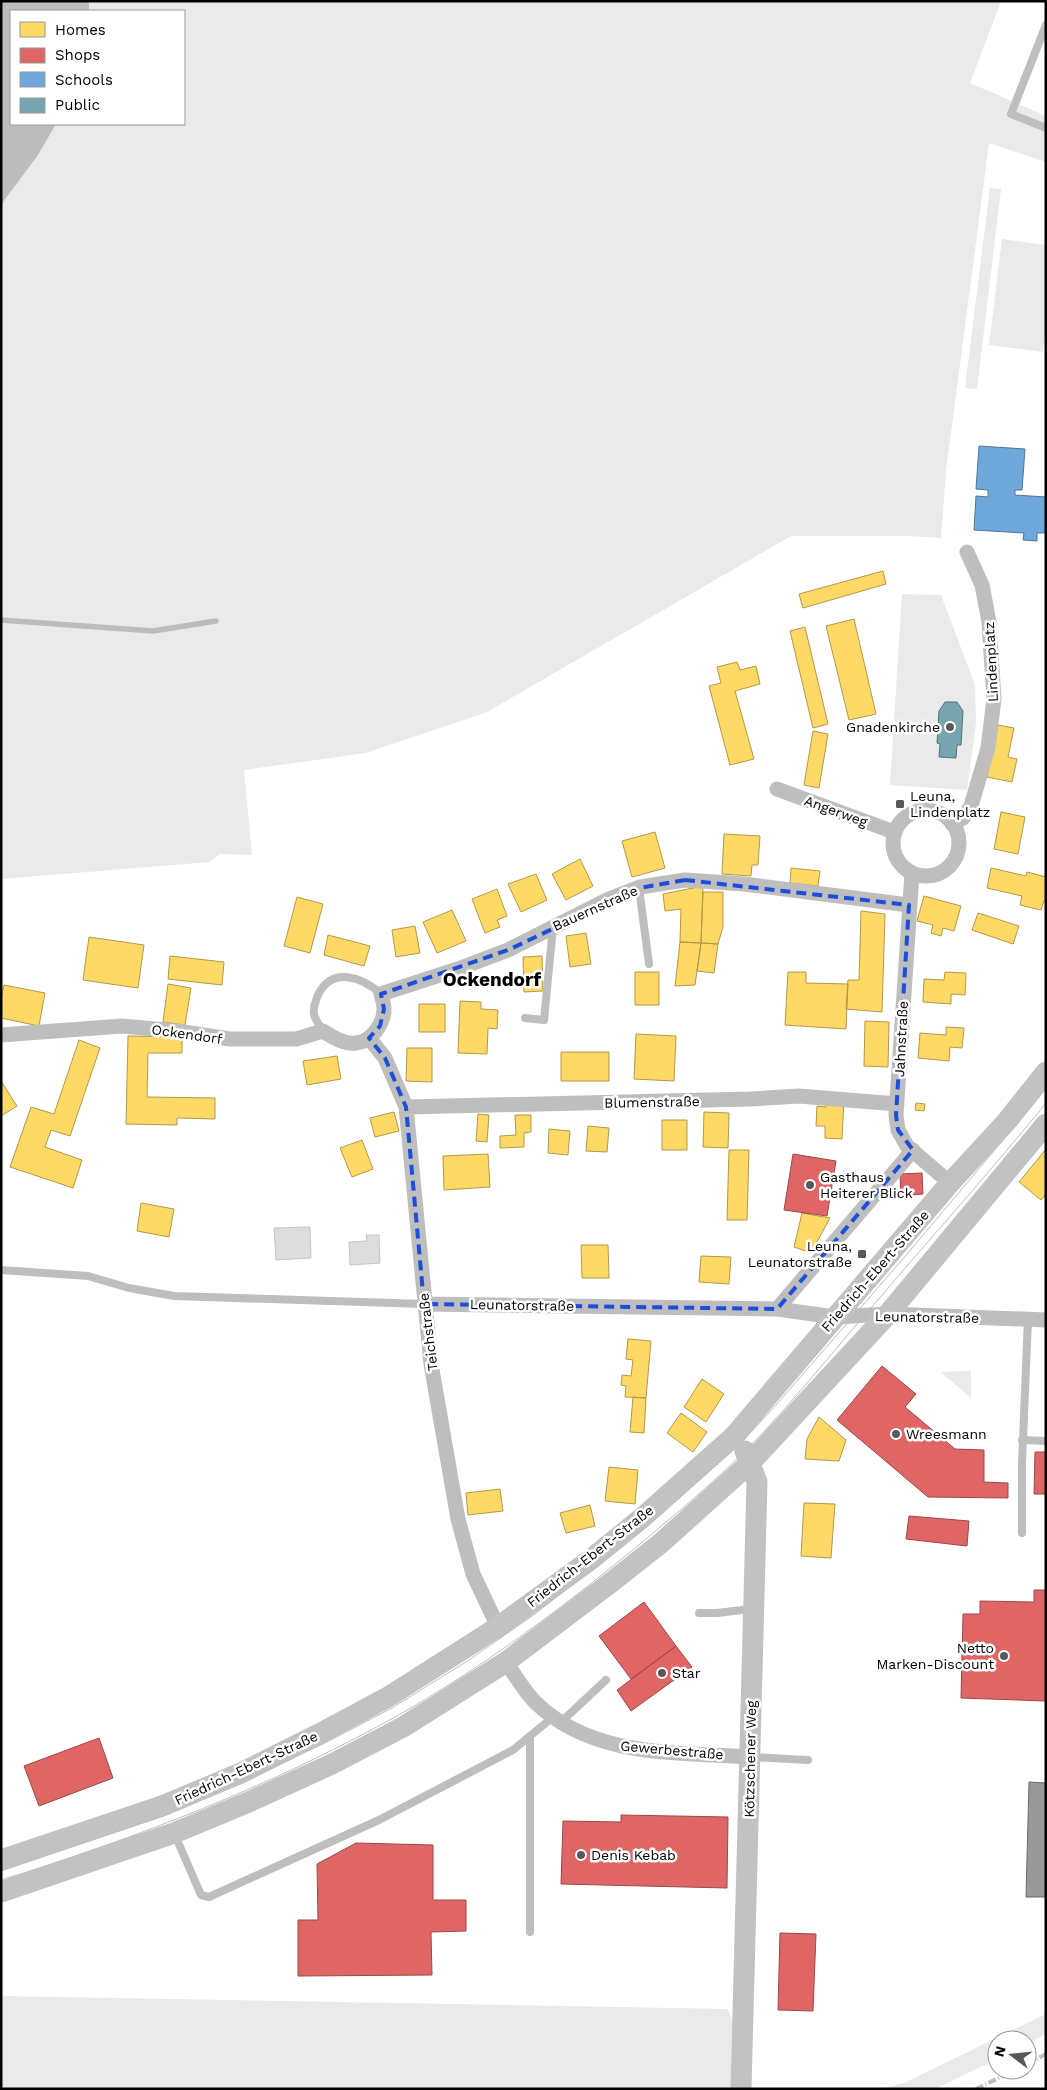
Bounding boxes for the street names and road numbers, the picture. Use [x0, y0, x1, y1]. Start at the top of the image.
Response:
street label: Lindenplatz [981, 621, 1001, 703]
street label: Angerweg [802, 792, 870, 830]
street label: Bauernstraße [550, 882, 640, 934]
street label: Jahnstraße [891, 1000, 911, 1078]
street label: Ockendorf [151, 1021, 224, 1047]
street label: Blumenstraße [604, 1093, 700, 1111]
street label: Friedrich-Ebert-Straße [818, 1207, 932, 1335]
street label: Teichstraße [415, 1292, 441, 1372]
street label: Leunatorstraße [470, 1296, 574, 1314]
street label: Leunatorstraße [875, 1308, 979, 1326]
street label: Friedrich-Ebert-Straße [524, 1502, 656, 1610]
street label: Kötzschener Weg [741, 1700, 759, 1818]
street label: Friedrich-Ebert-Straße [172, 1728, 320, 1808]
street label: Gewerbestraße [620, 1738, 724, 1762]

